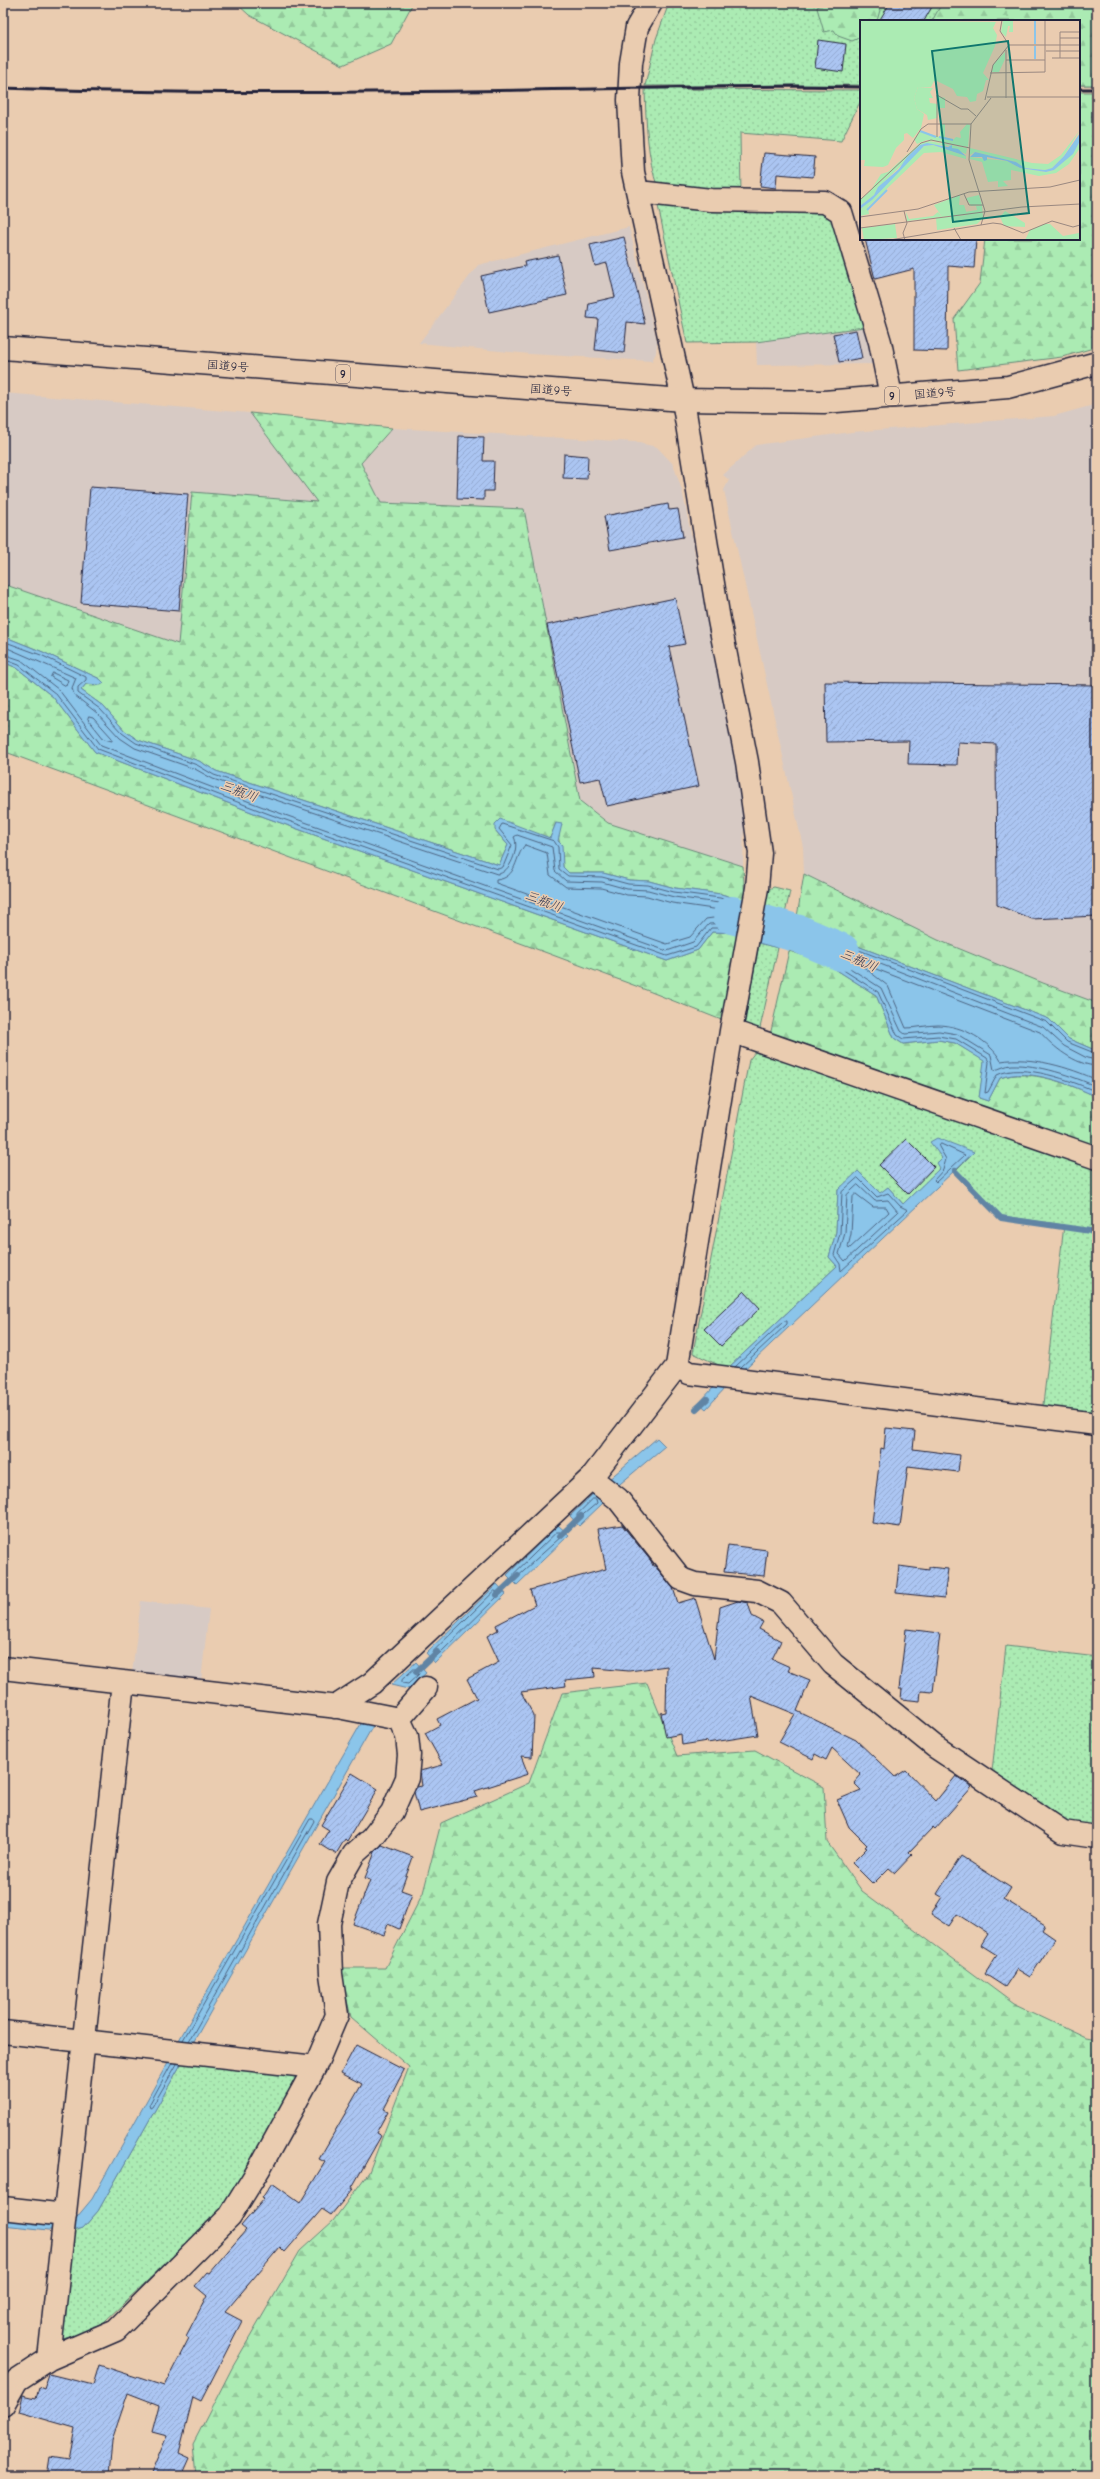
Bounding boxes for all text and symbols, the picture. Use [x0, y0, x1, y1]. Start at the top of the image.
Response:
inset map [860, 20, 1080, 240]
street label: 国道9号 [206, 358, 250, 374]
road number: 9 [336, 365, 350, 383]
street label: 国道9号 [529, 382, 573, 398]
street label: 国道9号 [913, 384, 957, 402]
road number: 9 [885, 387, 899, 405]
water label: 三瓶川 [218, 777, 260, 805]
water label: 三瓶川 [523, 887, 565, 915]
water label: 三瓶川 [838, 945, 880, 975]

